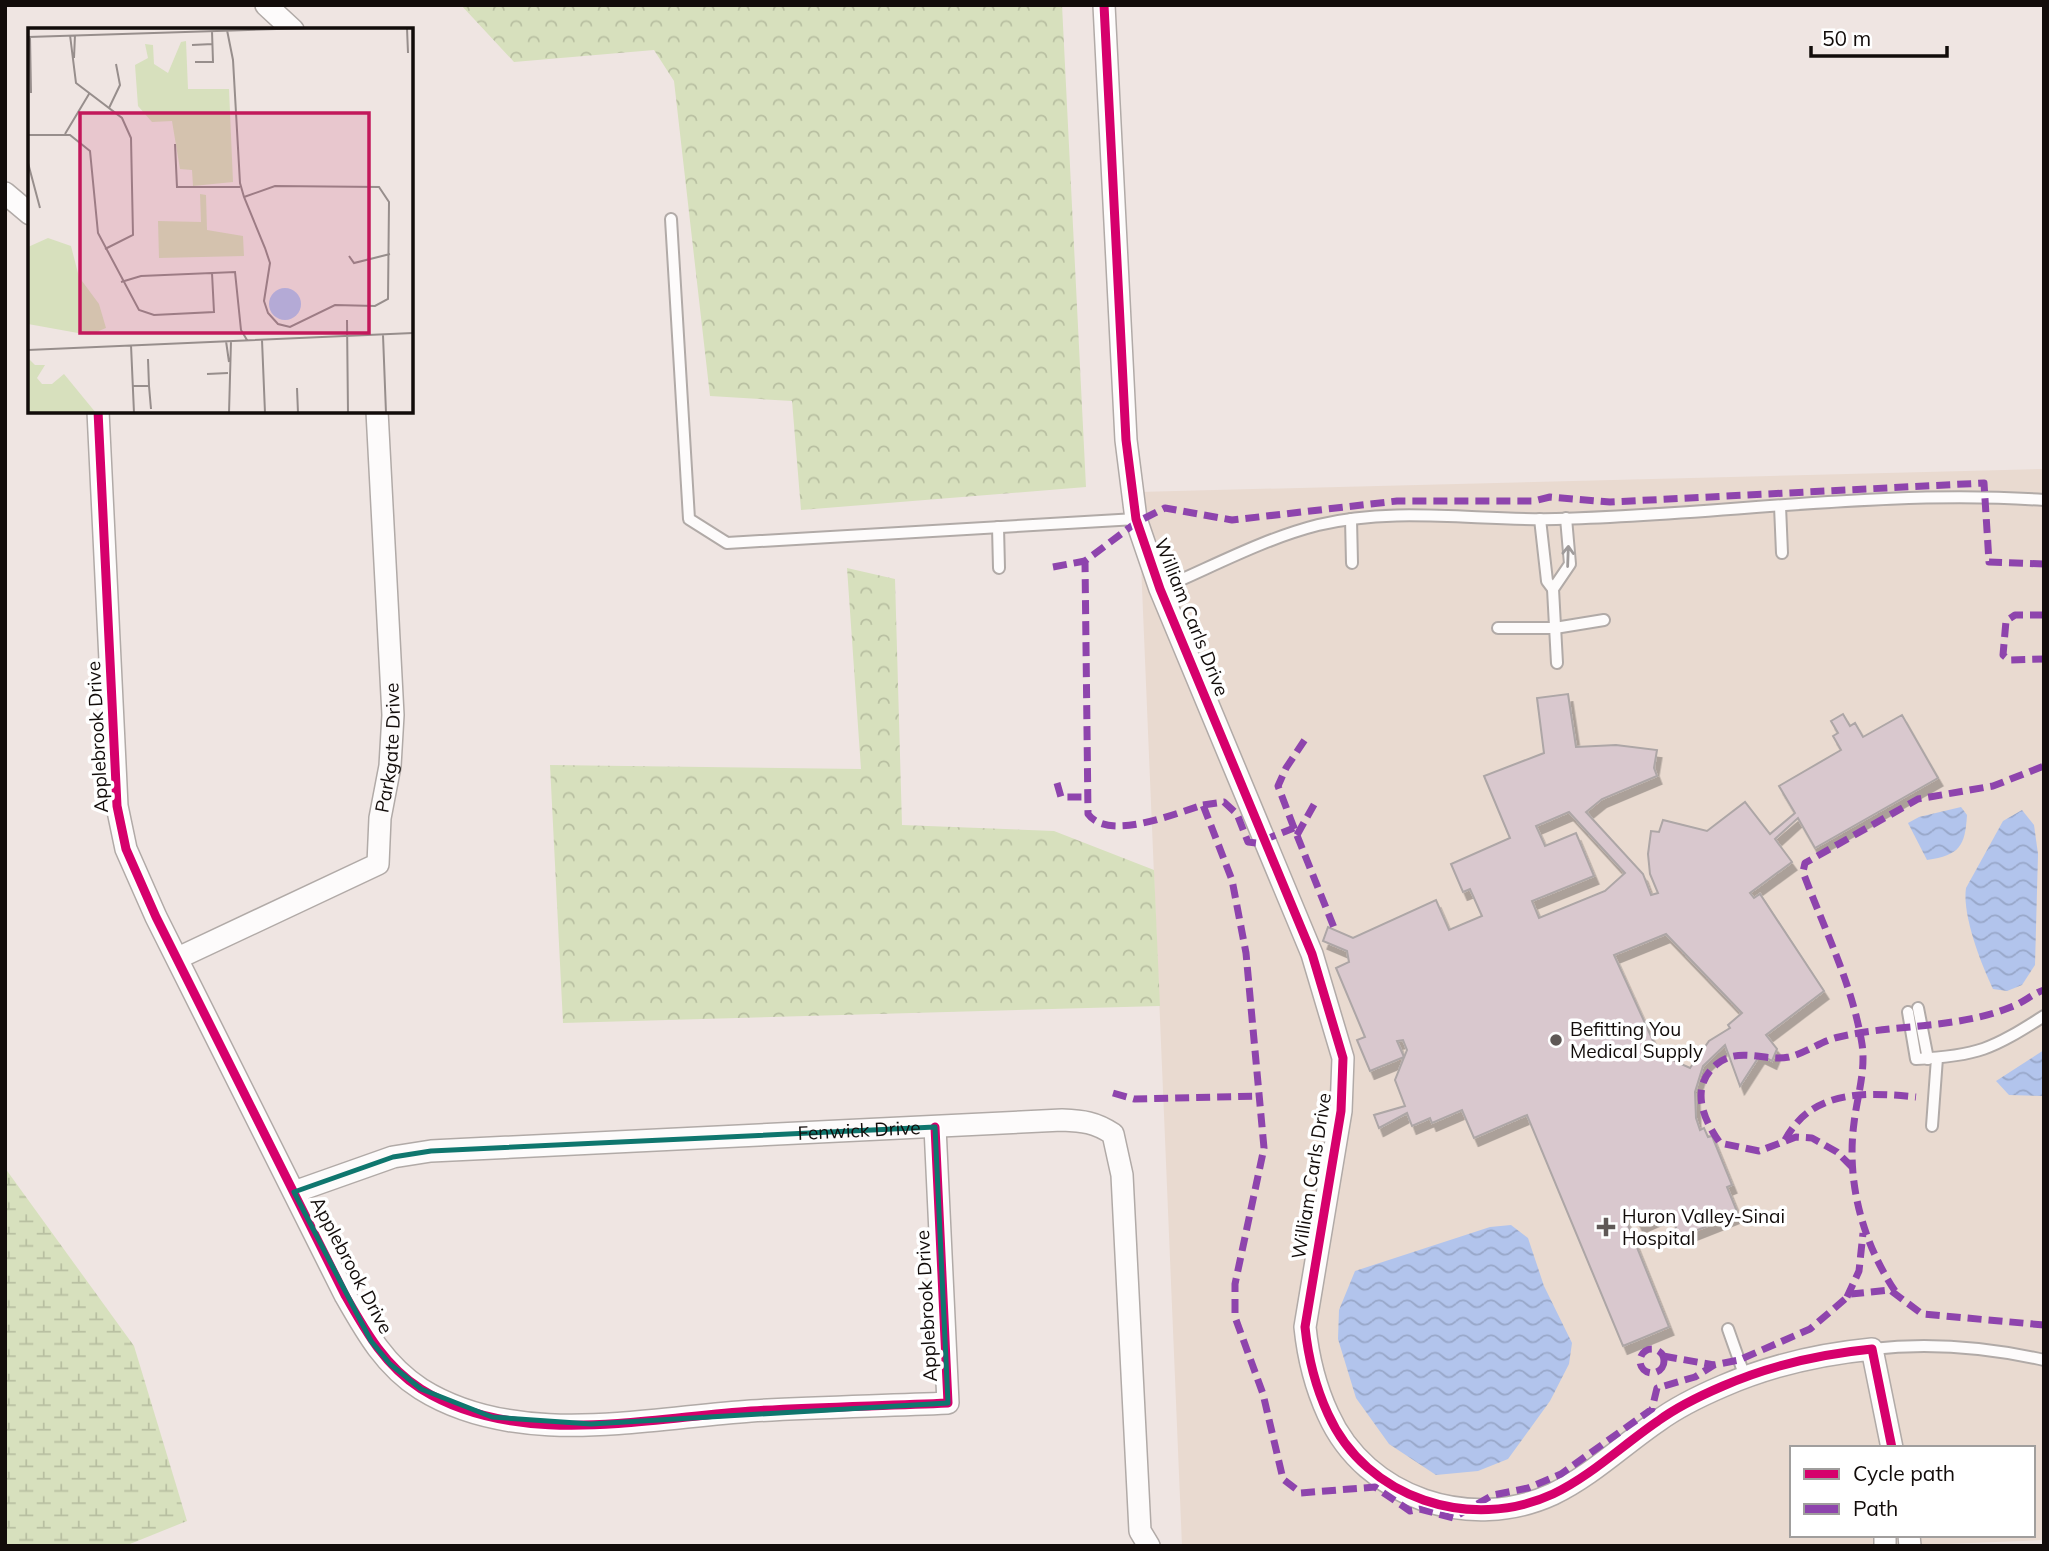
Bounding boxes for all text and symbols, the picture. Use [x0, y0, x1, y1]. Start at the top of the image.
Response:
scale bar [1811, 14, 1948, 58]
text: 50 m [1822, 25, 1871, 51]
inset map [28, 28, 413, 413]
street label: William Carls Drive [1149, 535, 1235, 699]
one-way arrow [1561, 545, 1574, 568]
street label: Applebrook Drive [81, 660, 113, 814]
street label: Parkgate Drive [369, 682, 405, 815]
place label: Befitting You Medical Supply [1570, 1017, 1703, 1063]
marker: Befitting You Medical Supply [1548, 1032, 1564, 1048]
street label: William Carls Drive [1286, 1091, 1336, 1261]
street label: Fenwick Drive [797, 1115, 921, 1145]
street label: Applebrook Drive [306, 1192, 398, 1338]
place label: Huron Valley-Sinai Hospital [1622, 1204, 1785, 1250]
marker: Huron Valley-Sinai Hospital [1596, 1217, 1616, 1237]
street label: Applebrook Drive [910, 1229, 942, 1383]
legend [1790, 1446, 2035, 1537]
text: Cycle path [1853, 1460, 1955, 1486]
text: Path [1853, 1495, 1898, 1521]

